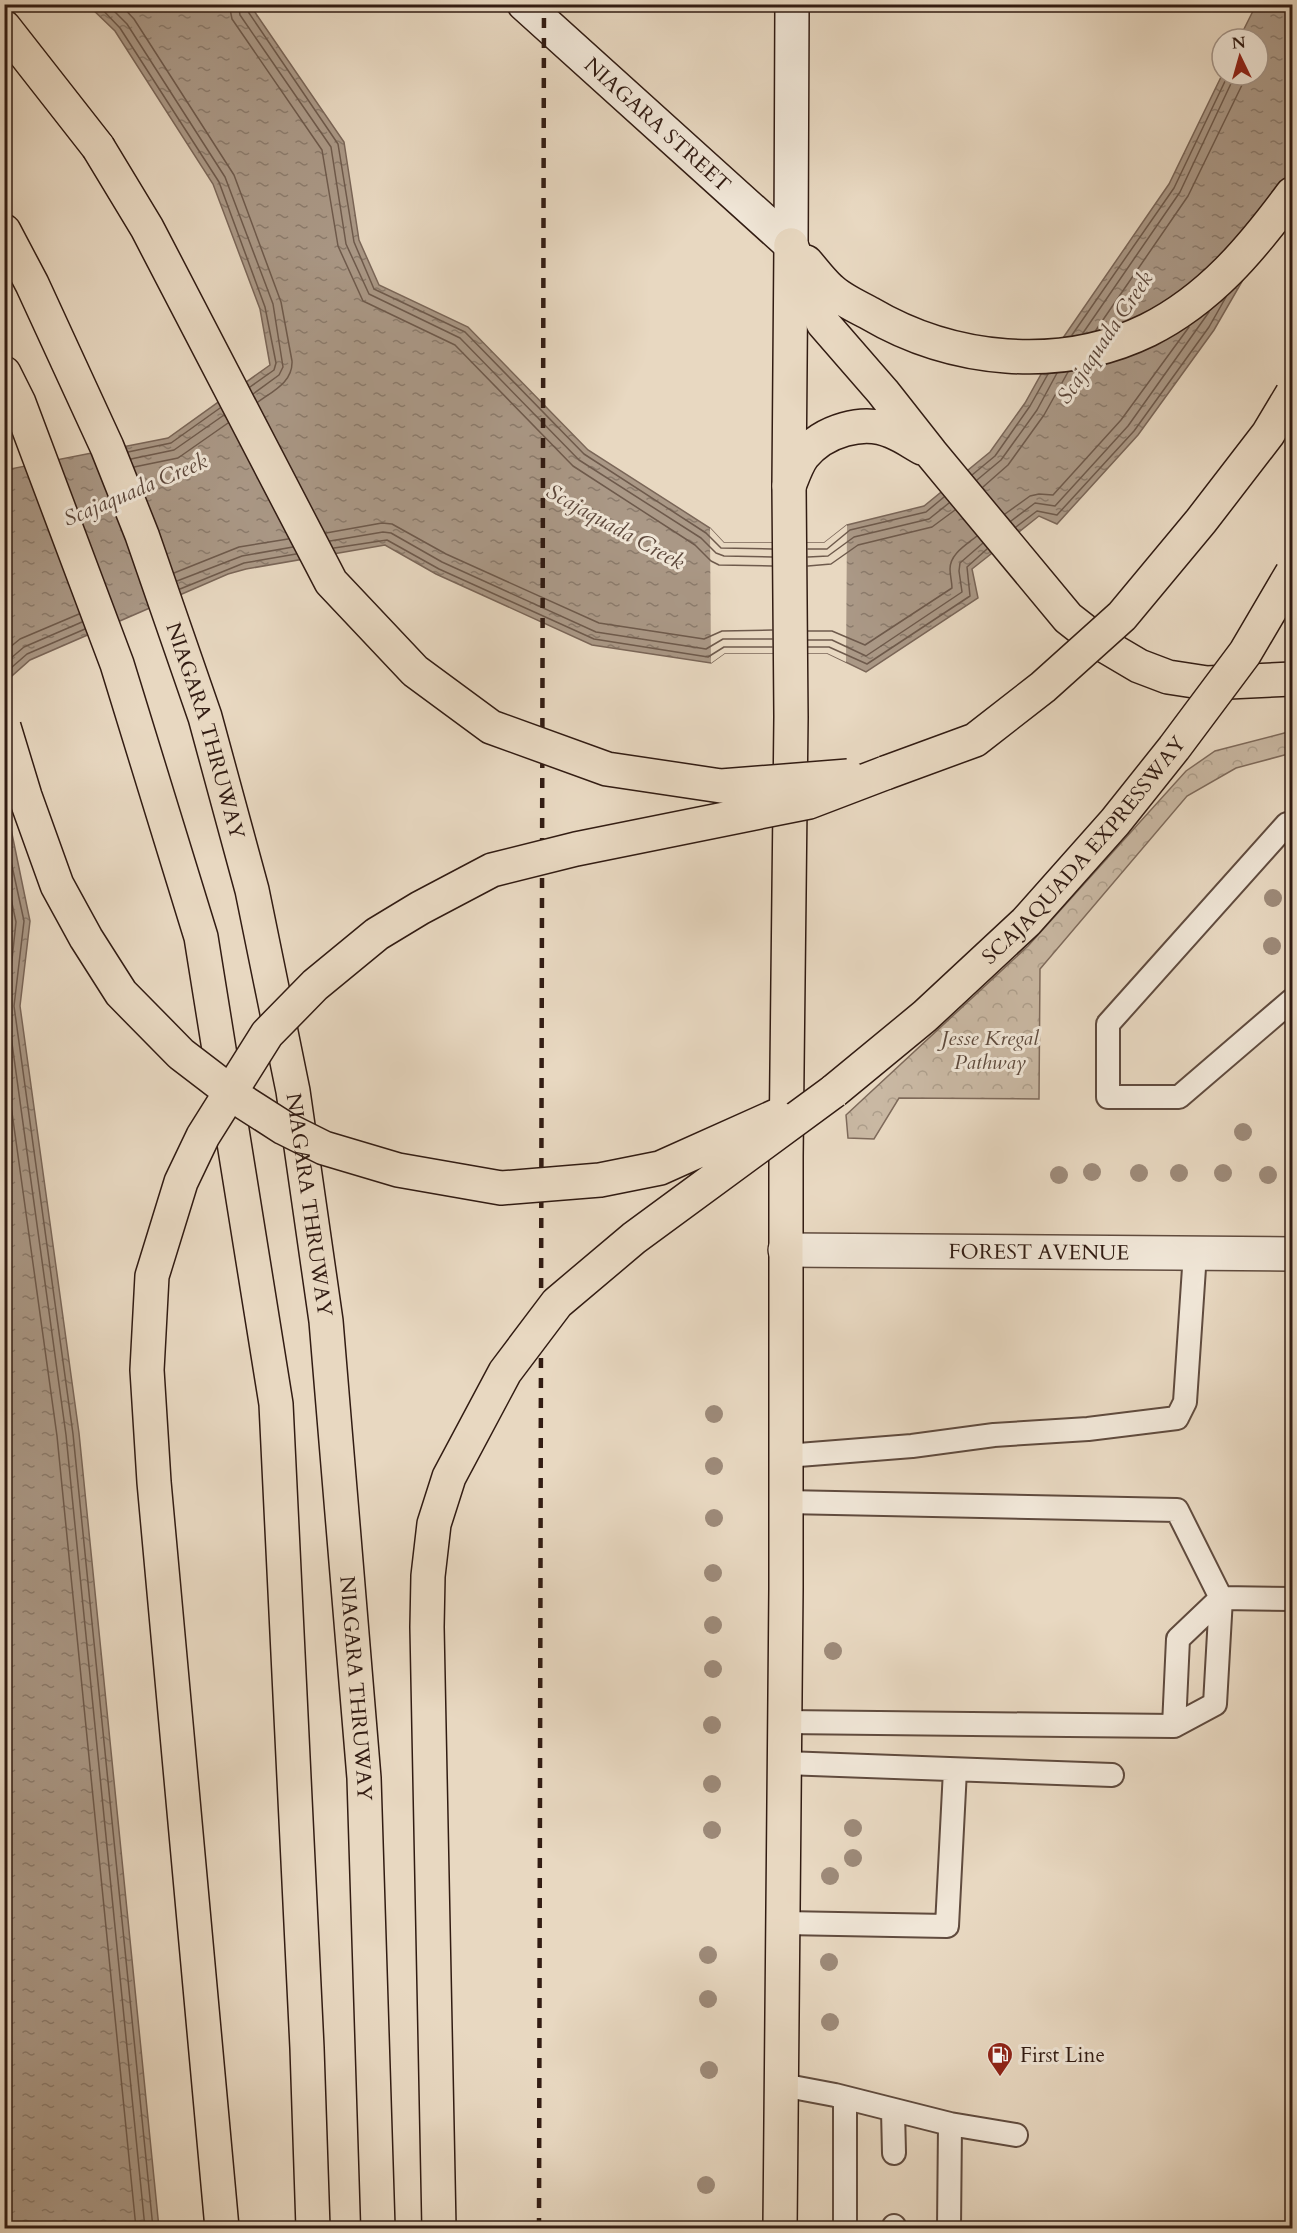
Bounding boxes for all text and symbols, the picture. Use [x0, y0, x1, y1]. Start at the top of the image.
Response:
north arrow [1210, 27, 1270, 87]
text: N [1231, 31, 1247, 55]
street label: NIAGARA STREET [578, 51, 737, 199]
water label: Scajaquada Creek [1049, 265, 1160, 410]
water label: Scajaquada Creek [59, 446, 212, 534]
water label: Scajaquada Creek [541, 476, 690, 577]
street label: NIAGARA THRUWAY [158, 619, 252, 843]
street label: SCAJAQUADA EXPRESSWAY [976, 730, 1193, 971]
park label: Jesse Kregal Pathway [936, 1024, 1040, 1077]
street label: NIAGARA THRUWAY [278, 1091, 339, 1319]
street label: FOREST AVENUE [949, 1237, 1129, 1268]
street label: NIAGARA THRUWAY [332, 1575, 379, 1801]
fuel station icon: First Line [985, 2040, 1015, 2078]
place label: First Line [1020, 2041, 1105, 2070]

